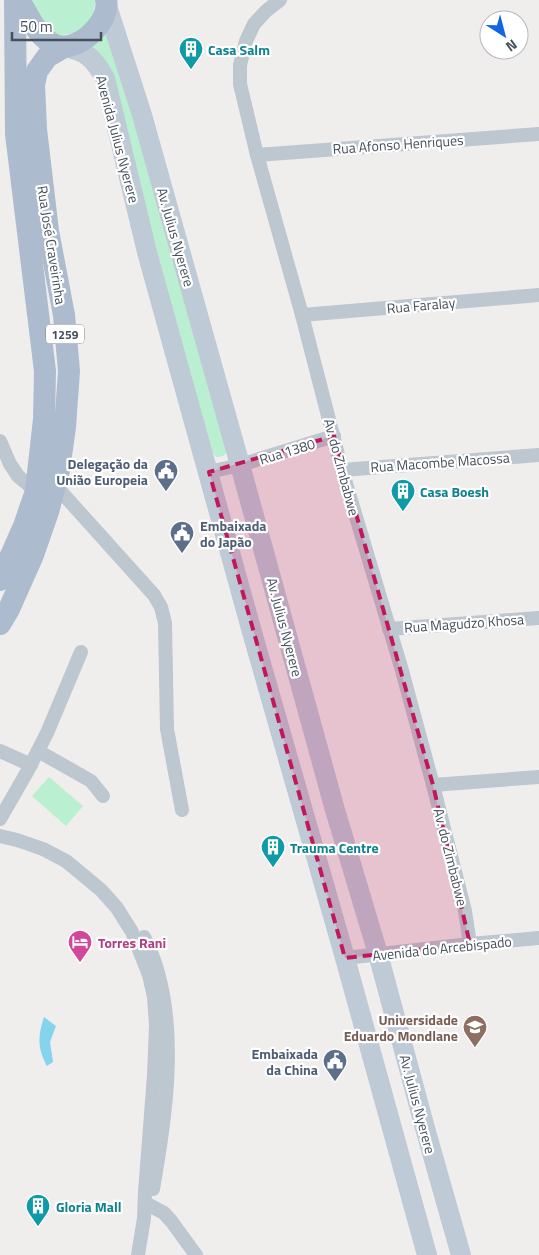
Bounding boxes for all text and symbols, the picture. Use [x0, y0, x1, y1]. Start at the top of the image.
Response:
scale bar [12, 10, 101, 42]
north arrow [479, 10, 529, 60]
text: 50 m [20, 15, 53, 38]
text: N [502, 35, 522, 57]
building icon: Casa Salm [178, 36, 204, 70]
place label: Casa Salm [208, 39, 270, 60]
street label: Avenida Julius Nyerere [91, 73, 145, 205]
street label: Rua Afonso Henriques [332, 129, 464, 159]
street label: Rua José Craveirinha [32, 184, 72, 306]
street label: Av. Julius Nyerere [152, 185, 200, 289]
street label: Rua Faralay [386, 292, 456, 318]
road number: 1259 [46, 324, 84, 344]
street label: Av. do Zimbabwe [319, 416, 365, 518]
street label: Rua 1380 [256, 433, 318, 469]
street label: Rua Macombe Macossa [370, 447, 510, 477]
place label: Delegação da União Europeia [56, 453, 148, 490]
public building icon: Delegação da União Europeia [153, 458, 179, 492]
building icon: Casa Boesh [390, 478, 416, 512]
place label: Casa Boesh [420, 481, 489, 502]
place label: Embaixada do Japão [200, 515, 267, 552]
public building icon: Embaixada do Japão [169, 520, 195, 554]
street label: Av. Julius Nyerere [262, 575, 308, 679]
street label: Rua Magudzo Khosa [403, 608, 525, 638]
street label: Av. do Zimbabwe [429, 806, 473, 908]
building icon: Trauma Centre [260, 834, 286, 868]
place label: Trauma Centre [290, 837, 379, 858]
hotel icon: Torres Rani [67, 929, 93, 963]
street label: Avenida do Arcebispado [371, 930, 513, 966]
place label: Torres Rani [98, 932, 166, 953]
place label: Universidade Eduardo Mondlane [344, 1009, 458, 1046]
school or university icon: Universidade Eduardo Mondlane [462, 1014, 488, 1048]
place label: Embaixada da China [251, 1043, 318, 1080]
public building icon: Embaixada da China [322, 1048, 348, 1082]
street label: Av. Julius Nyerere [395, 1052, 441, 1156]
building icon: Gloria Mall [25, 1193, 51, 1227]
place label: Gloria Mall [56, 1196, 122, 1217]

